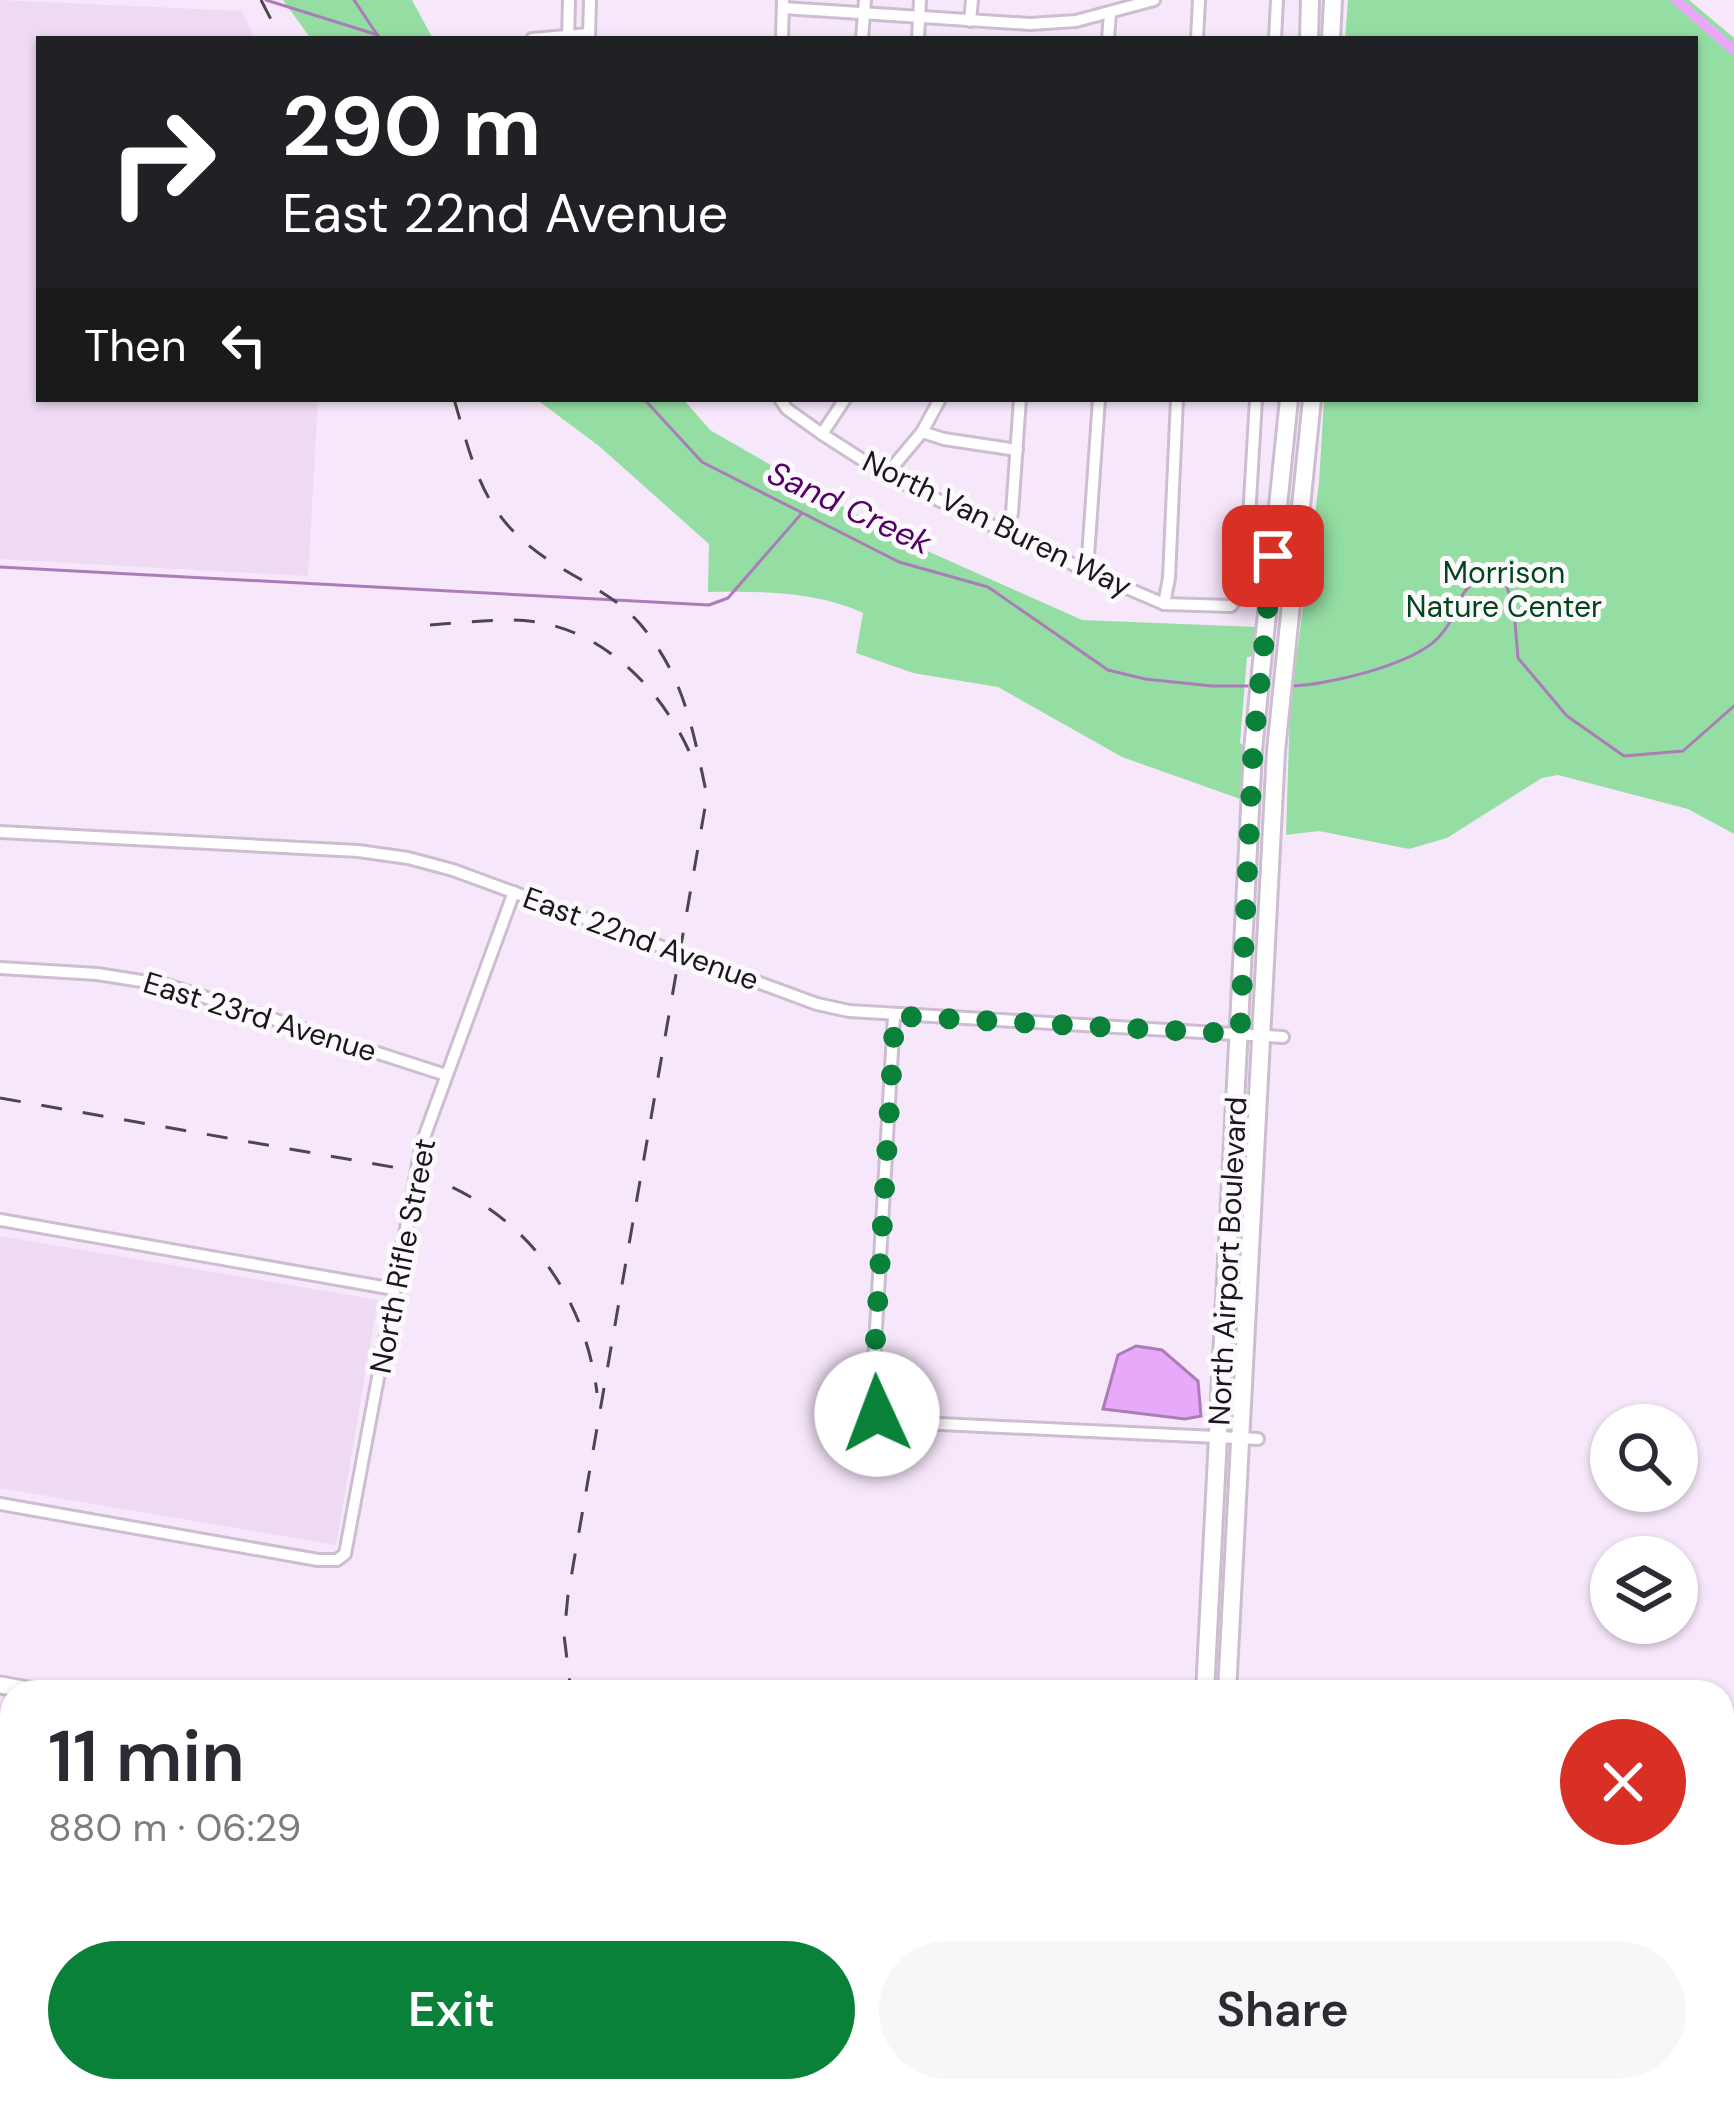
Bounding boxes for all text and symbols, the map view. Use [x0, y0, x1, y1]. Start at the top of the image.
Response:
text: 290 m [282, 72, 541, 181]
icon: right [84, 84, 240, 240]
text: East 22nd Avenue [282, 178, 728, 249]
icon: left [211, 312, 277, 378]
text: Then [84, 316, 187, 375]
street label: North Van Buren Way [856, 441, 1138, 606]
water label: Sand Creek [761, 451, 939, 564]
pin [1222, 505, 1324, 607]
icon: arrive [1240, 523, 1306, 589]
park label: Morrison Nature Center [1406, 553, 1602, 626]
street label: East 22nd Avenue [518, 878, 764, 999]
street label: East 23rd Avenue [139, 963, 381, 1071]
street label: North Airport Boulevard [1199, 1096, 1256, 1426]
street label: North Rifle Street [361, 1135, 444, 1377]
position arrow [814, 1351, 940, 1477]
map controls [1590, 1404, 1698, 1644]
button: search [1590, 1404, 1698, 1512]
button: layers [1590, 1536, 1698, 1644]
text: 11 min [48, 1710, 245, 1803]
button: close [1560, 1719, 1686, 1845]
text: 880 m · 06:29 [48, 1802, 301, 1853]
button: Exit [48, 1941, 855, 2079]
button: Share [879, 1941, 1686, 2079]

